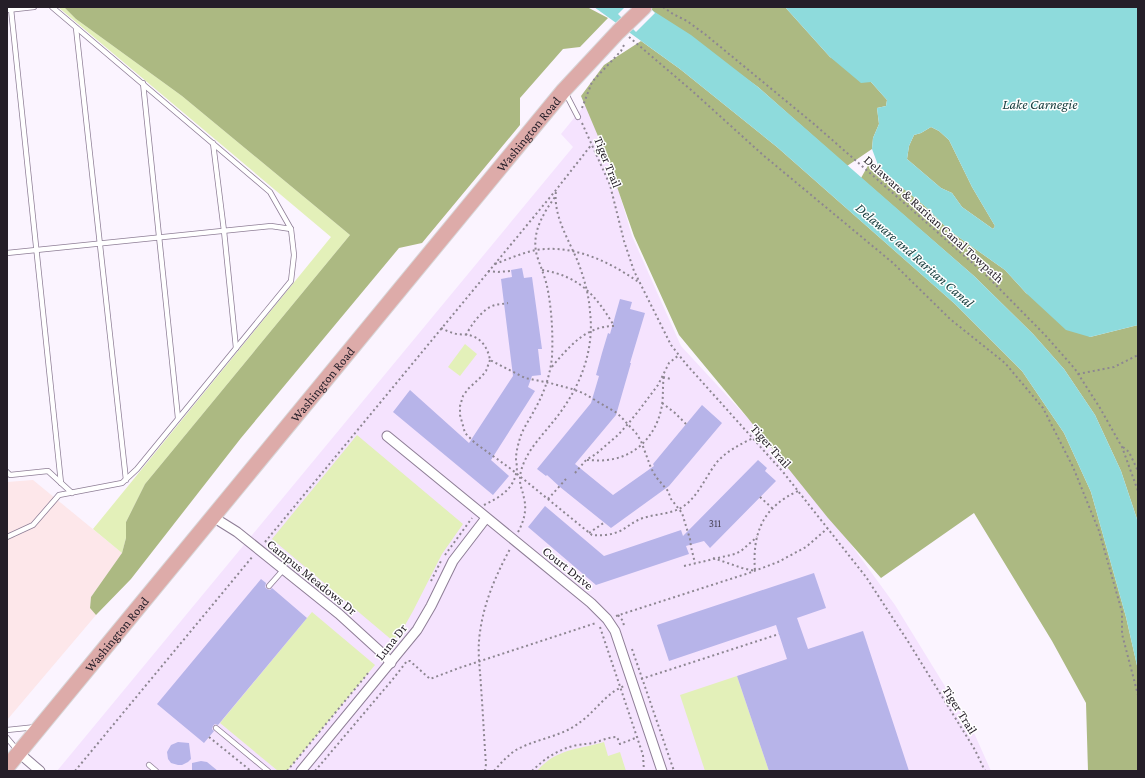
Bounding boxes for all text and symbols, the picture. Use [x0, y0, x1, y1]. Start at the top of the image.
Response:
street label: Washington Road [493, 93, 563, 174]
water label: Lake Carnegie [1003, 96, 1078, 112]
street label: Tiger Trail [591, 134, 625, 190]
street label: Delaware & Raritan Canal Towpath [861, 152, 1007, 286]
water label: Delaware and Raritan Canal [853, 200, 978, 311]
street label: Washington Road [287, 343, 357, 425]
street label: Tiger Trail [747, 421, 795, 471]
house number: 311 [709, 517, 722, 529]
street label: Campus Meadows Dr [264, 536, 360, 618]
street label: Court Drive [540, 543, 596, 593]
street label: Washington Road [81, 594, 152, 675]
street label: Luna Dr [372, 621, 410, 663]
street label: Tiger Trail [939, 683, 981, 737]

